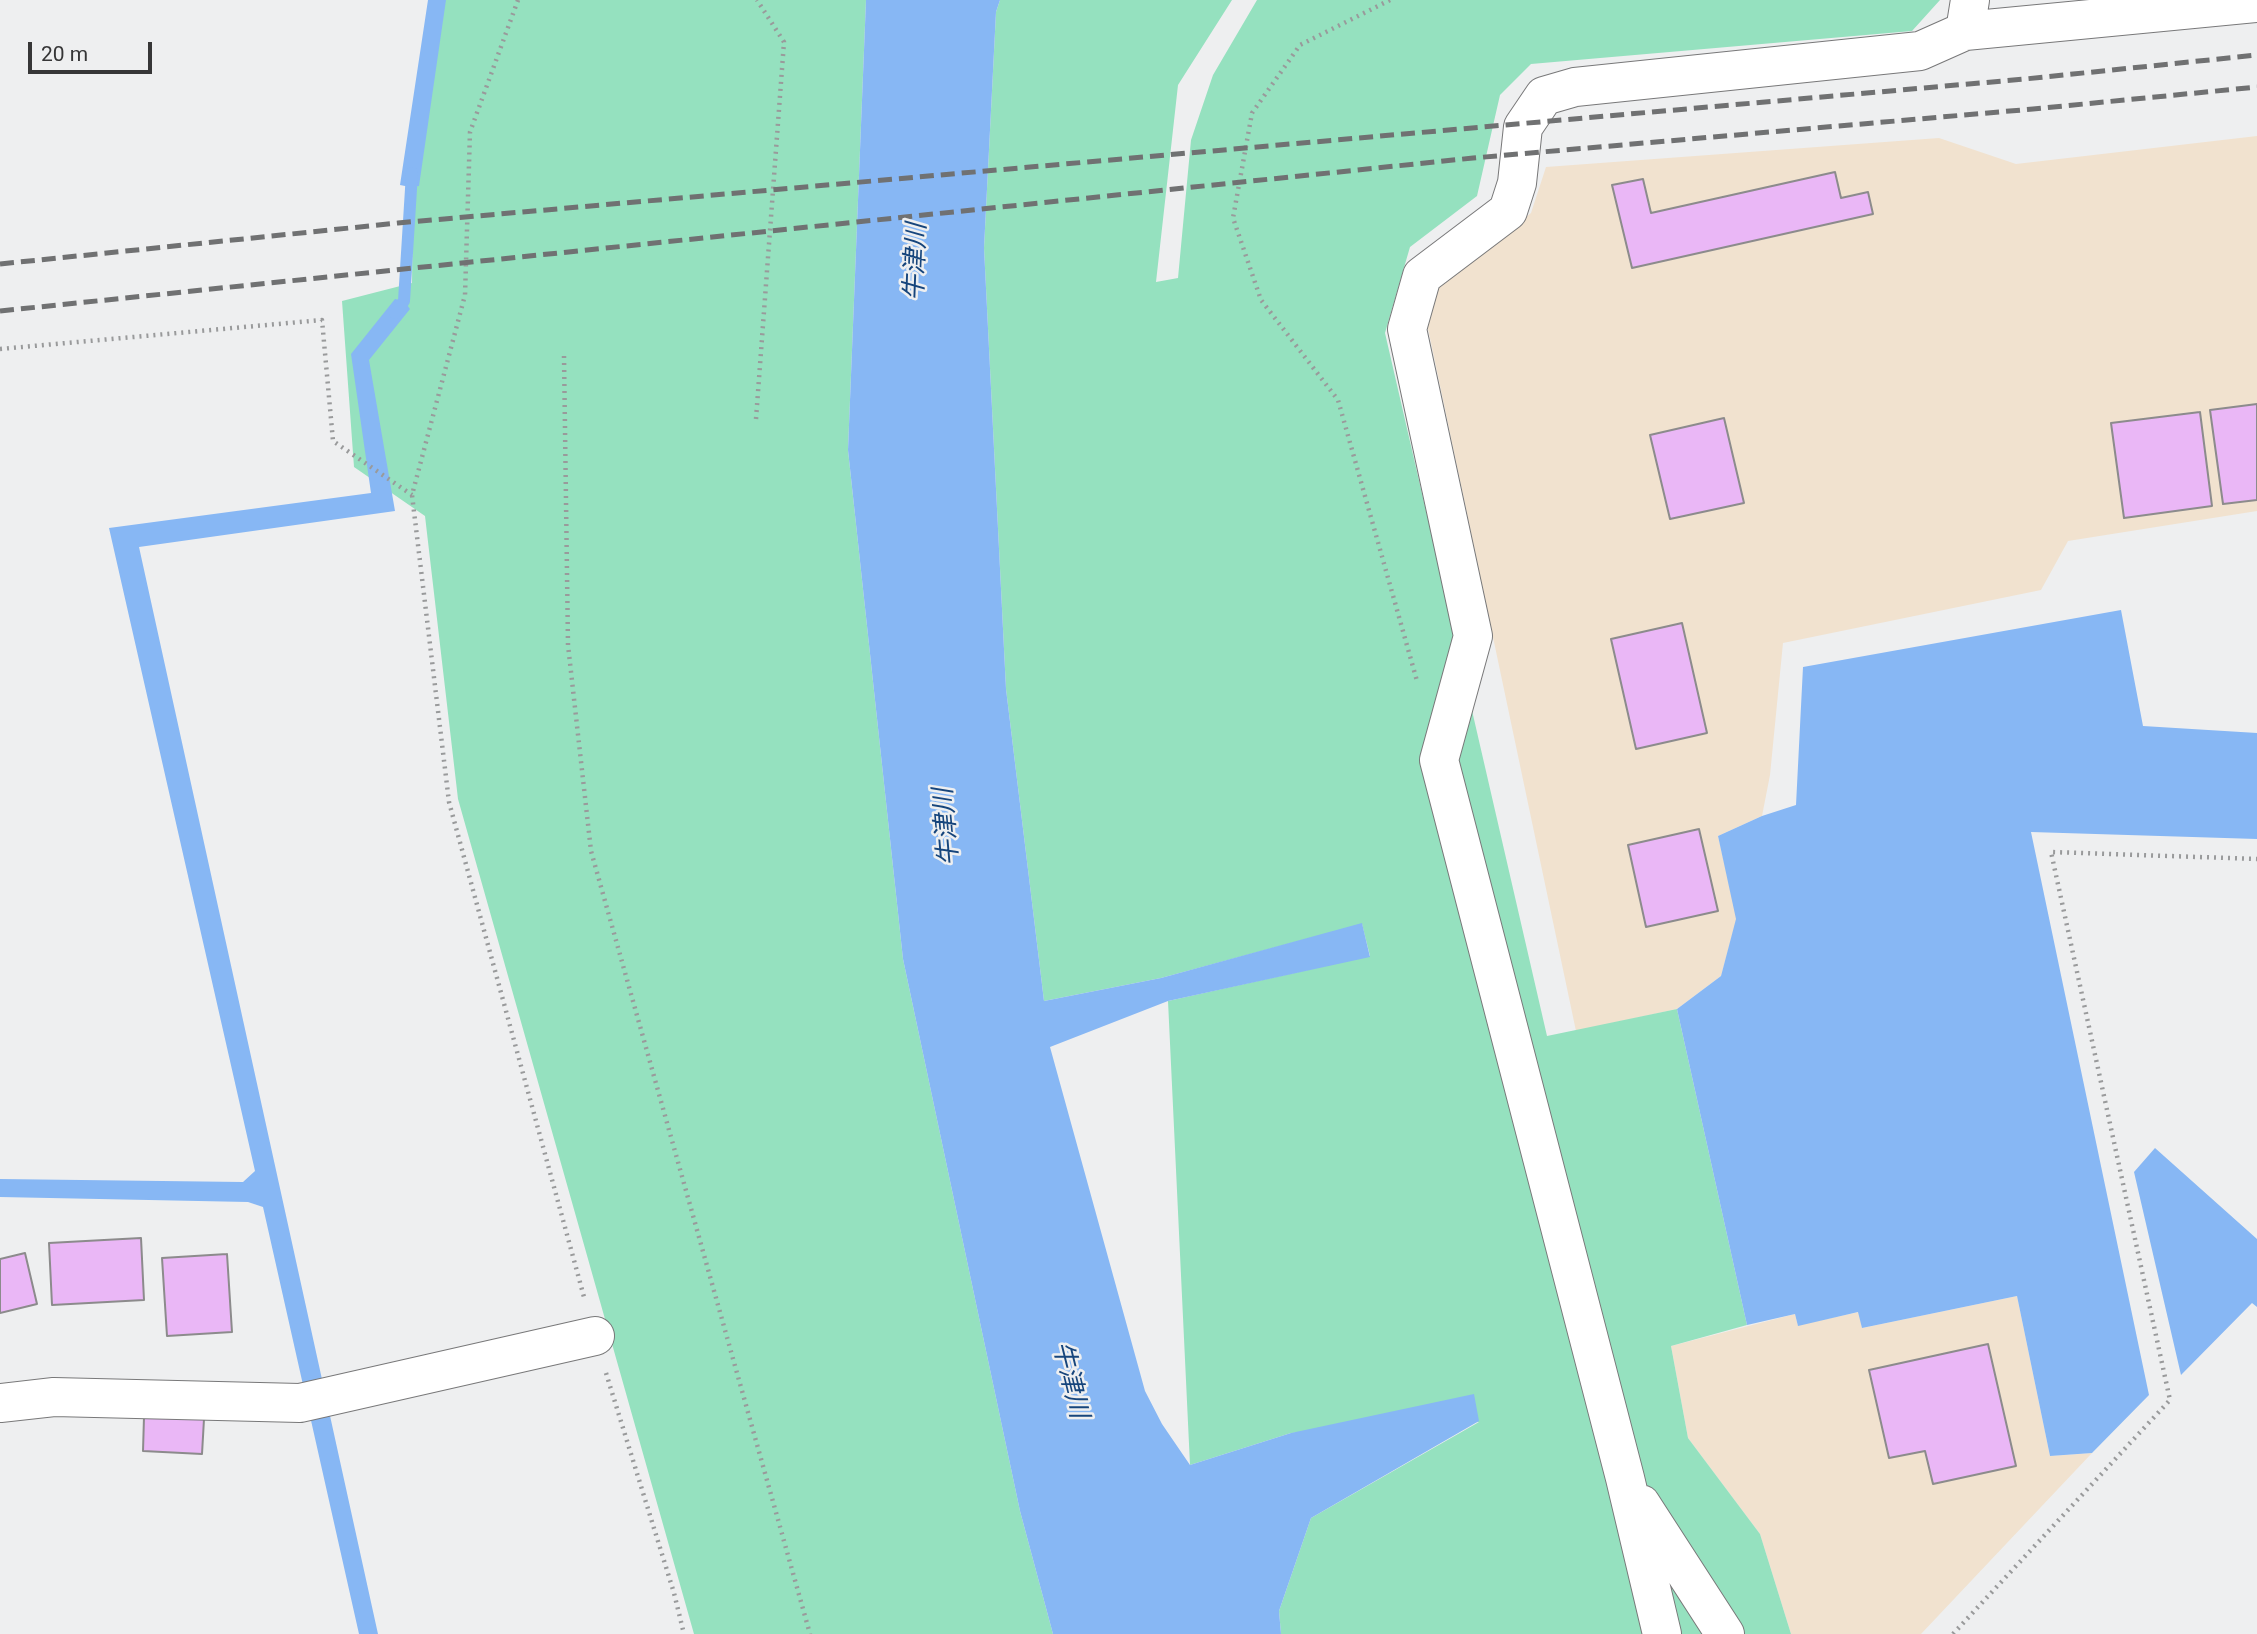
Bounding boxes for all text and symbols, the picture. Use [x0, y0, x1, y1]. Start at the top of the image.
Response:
scale bar [32, 28, 156, 72]
text: 20 m [41, 42, 88, 66]
water label: 牛津川 [900, 222, 934, 302]
water label: 牛津川 [929, 787, 967, 867]
water label: 牛津川 [1044, 1338, 1094, 1422]

